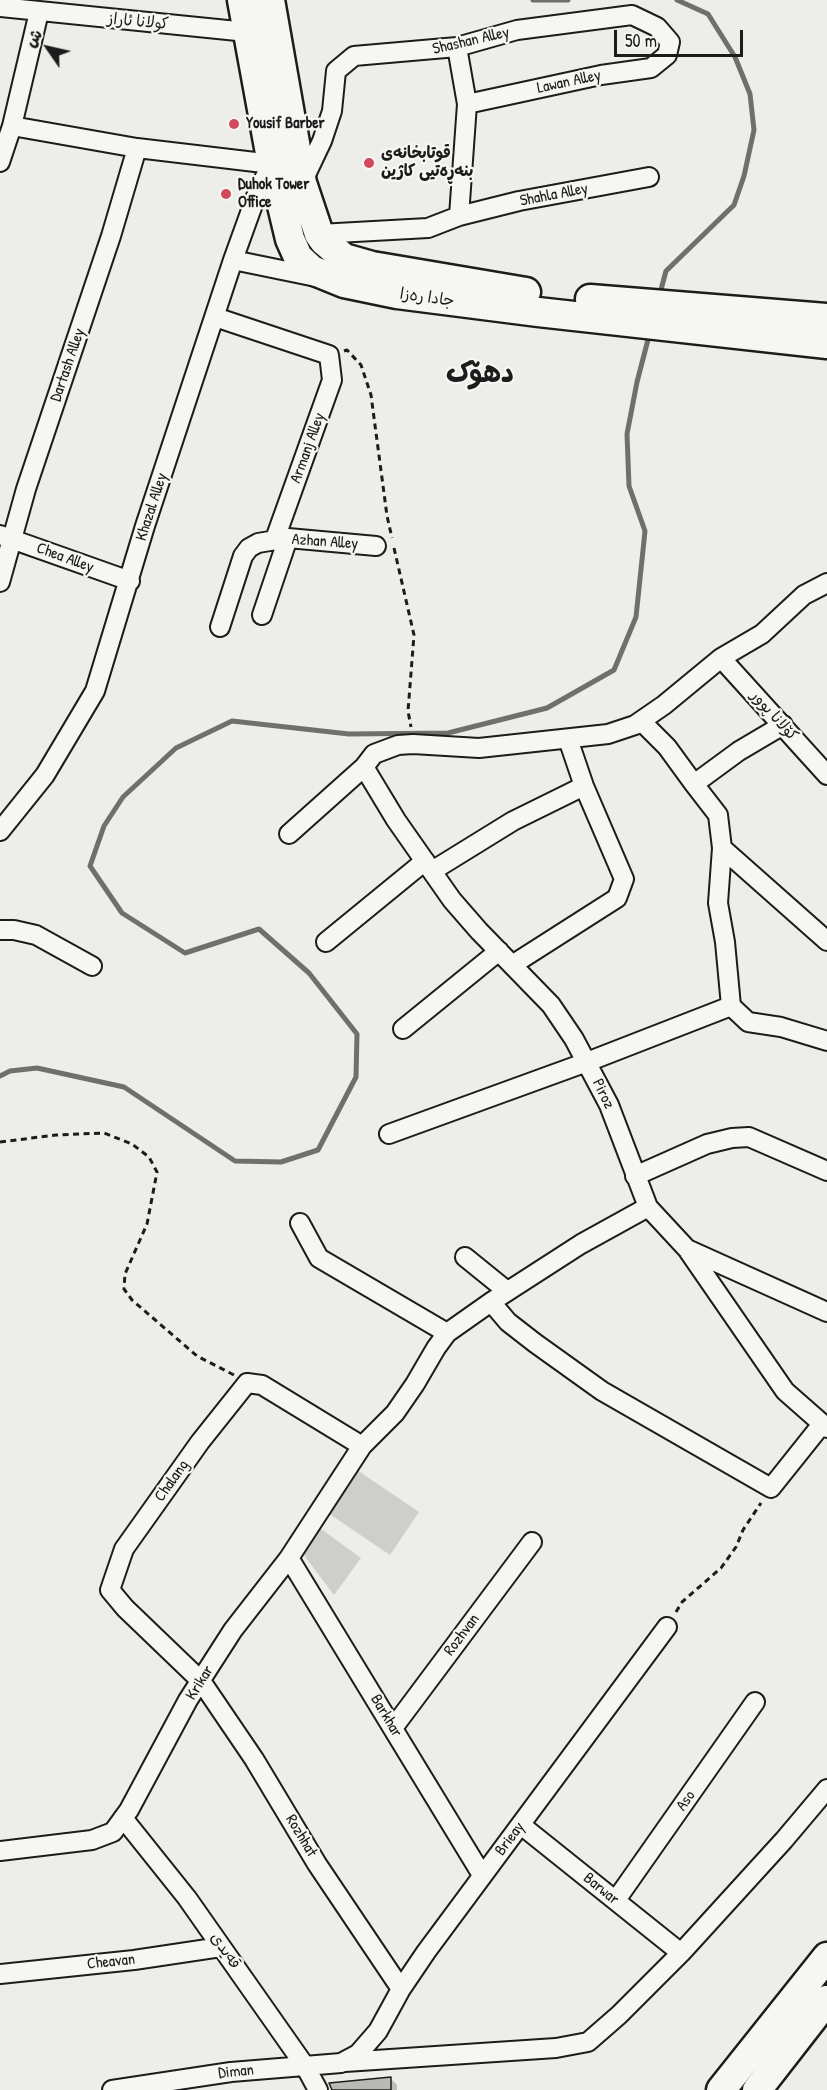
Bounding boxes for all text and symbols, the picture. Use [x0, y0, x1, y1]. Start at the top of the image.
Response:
street label: کولانا ئاراز [107, 10, 169, 34]
north arrow [18, 18, 78, 78]
scale bar [617, 18, 746, 56]
street label: Shashan Alley [431, 23, 511, 59]
text: ش [19, 24, 47, 51]
text: 50 m [625, 28, 657, 53]
street label: Lawan Alley [535, 66, 603, 98]
place label: Yousif Barber [246, 114, 325, 134]
marker: Yousif Barber [227, 117, 241, 131]
place label: قوتابخانەی بنەڕەتیی کاژین [381, 144, 473, 182]
marker: قوتابخانەی بنەڕەتیی کاژین [362, 156, 376, 170]
place label: Duhok Tower Office [238, 175, 309, 213]
street label: Shahla Alley [518, 179, 590, 211]
marker: Duhok Tower Office [219, 187, 233, 201]
street label: جادا ره‌زا [398, 285, 456, 311]
street label: Dartash Alley [47, 326, 89, 404]
district label: دھۆک [446, 358, 514, 392]
street label: Armanj Alley [286, 410, 330, 486]
street label: Khazal Alley [132, 471, 172, 543]
street label: Azhan Alley [291, 530, 359, 554]
street label: Chea Alley [34, 539, 96, 577]
street label: کۆلانا پوور [746, 687, 802, 745]
street label: Piroz [588, 1076, 618, 1112]
street label: Chalang [151, 1456, 193, 1506]
street label: Rozhvan [440, 1610, 484, 1660]
street label: Krikar [182, 1662, 218, 1704]
street label: Barkhar [366, 1691, 406, 1741]
street label: Aso [672, 1787, 700, 1815]
street label: Rozhhat [281, 1811, 321, 1861]
street label: Brieay [491, 1818, 529, 1860]
street label: Barwar [579, 1869, 623, 1909]
street label: قەیدی [206, 1929, 244, 1973]
street label: Cheavan [86, 1950, 136, 1974]
street label: Diman [217, 2061, 255, 2083]

